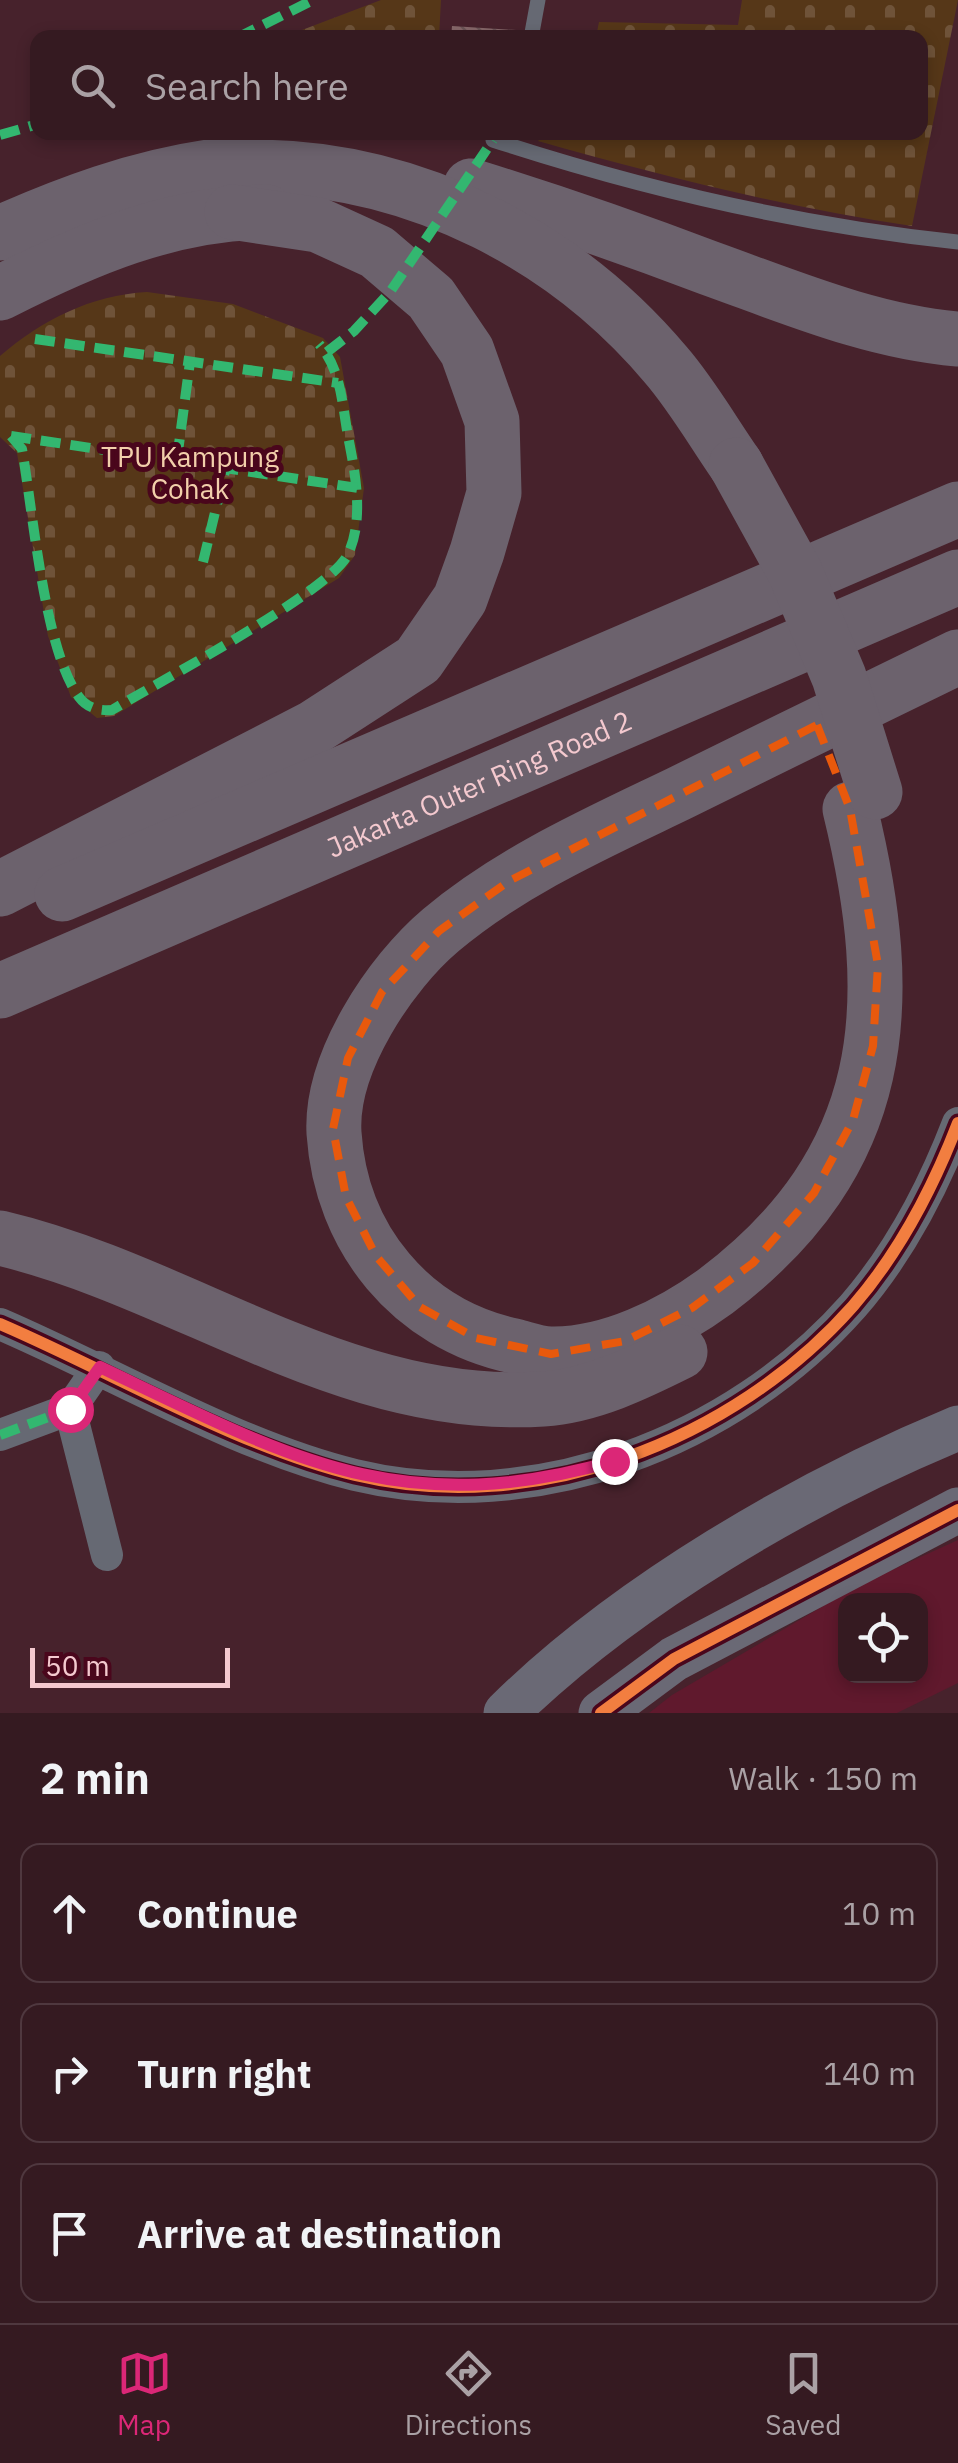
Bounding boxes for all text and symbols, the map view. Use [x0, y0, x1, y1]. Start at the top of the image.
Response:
search box [30, 30, 928, 140]
icon: search [65, 58, 120, 113]
text: Search here [145, 61, 349, 110]
park label: TPU Kampung Cohak [101, 438, 279, 507]
street label: Jakarta Outer Ring Road 2 [321, 701, 637, 866]
route start [48, 1387, 94, 1433]
route end [592, 1439, 638, 1485]
map controls [838, 1593, 928, 1683]
button: locate [838, 1593, 928, 1683]
scale bar [30, 1643, 230, 1688]
text: 50 m [45, 1647, 110, 1684]
text: 2 min [40, 1751, 150, 1806]
text: Walk · 150 m [729, 1757, 918, 1799]
icon: ahead [42, 1886, 97, 1941]
text: Continue [137, 1889, 298, 1938]
text: 10 m [842, 1892, 916, 1934]
icon: right [42, 2046, 97, 2101]
text: Turn right [137, 2049, 312, 2098]
text: 140 m [823, 2052, 916, 2094]
icon: arrive [42, 2206, 97, 2261]
text: Arrive at destination [137, 2209, 502, 2258]
tab: Map [117, 2346, 172, 2443]
tab: Directions [405, 2346, 532, 2443]
tab: Saved [765, 2346, 841, 2443]

